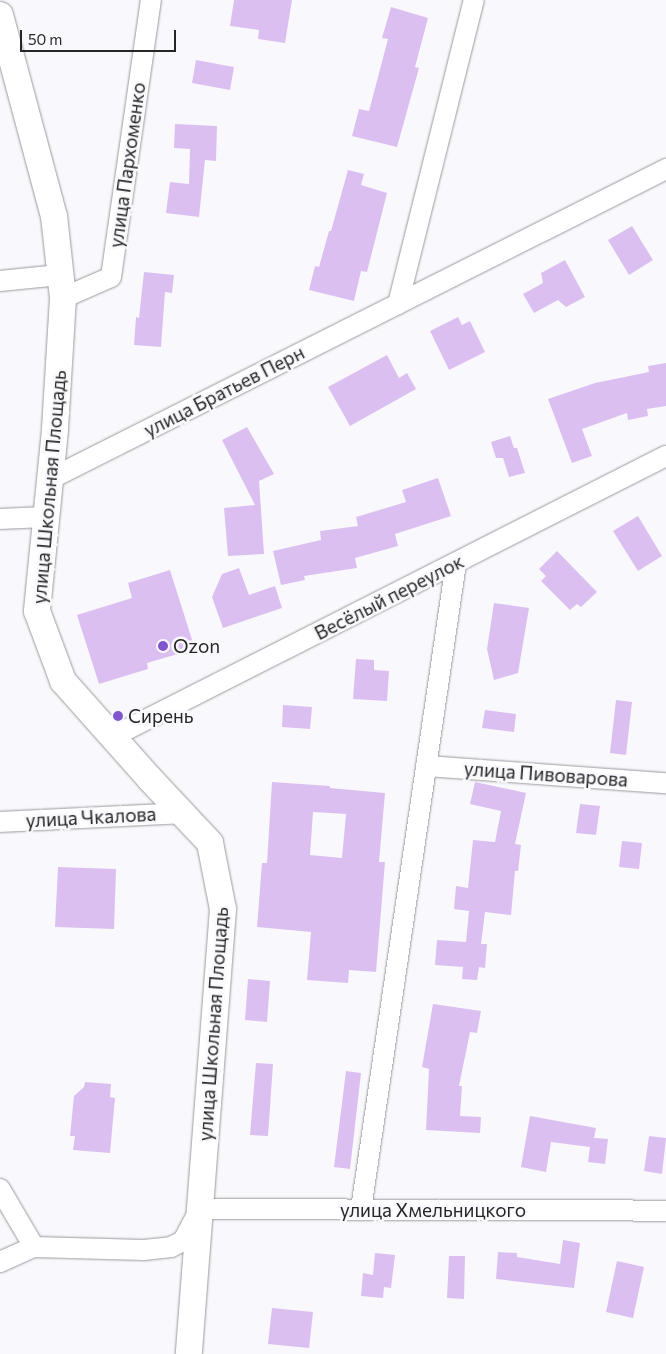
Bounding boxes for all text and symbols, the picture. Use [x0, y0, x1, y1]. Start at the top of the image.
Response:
scale bar [22, 20, 179, 52]
text: 50 m [28, 30, 62, 48]
street label: улица Пархоменко [104, 81, 150, 249]
street label: улица Братьев Перн [140, 341, 308, 441]
street label: улица Школьная Площадь [27, 369, 71, 605]
street label: Весёлый переулок [311, 550, 467, 644]
place label: Ozon [173, 635, 220, 657]
marker: Ozon [157, 640, 169, 652]
place label: Сирень [128, 705, 194, 727]
marker: Сирень [112, 710, 124, 722]
street label: улица Пивоварова [463, 757, 629, 791]
street label: улица Чкалова [25, 802, 157, 832]
street label: улица Школьная Площадь [193, 906, 233, 1142]
street label: улица Хмельницкого [340, 1199, 526, 1221]

